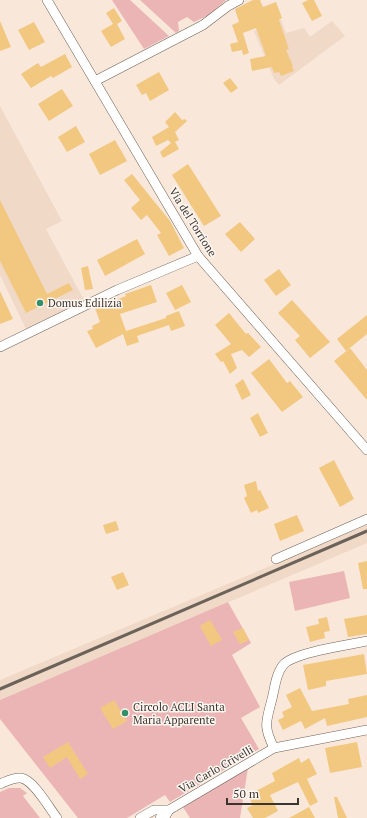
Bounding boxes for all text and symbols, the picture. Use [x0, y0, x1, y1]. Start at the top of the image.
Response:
street label: Via del Torrione [166, 185, 220, 260]
place label: Domus Edilizia [48, 296, 122, 310]
marker: Domus Edilizia [35, 298, 45, 308]
place label: Circolo ACLI Santa Maria Apparente [133, 700, 225, 727]
marker: Circolo ACLI Santa Maria Apparente [120, 708, 130, 718]
street label: Via Carlo Crivelli [176, 742, 256, 796]
scale bar [227, 780, 298, 806]
text: 50 m [233, 786, 260, 801]

